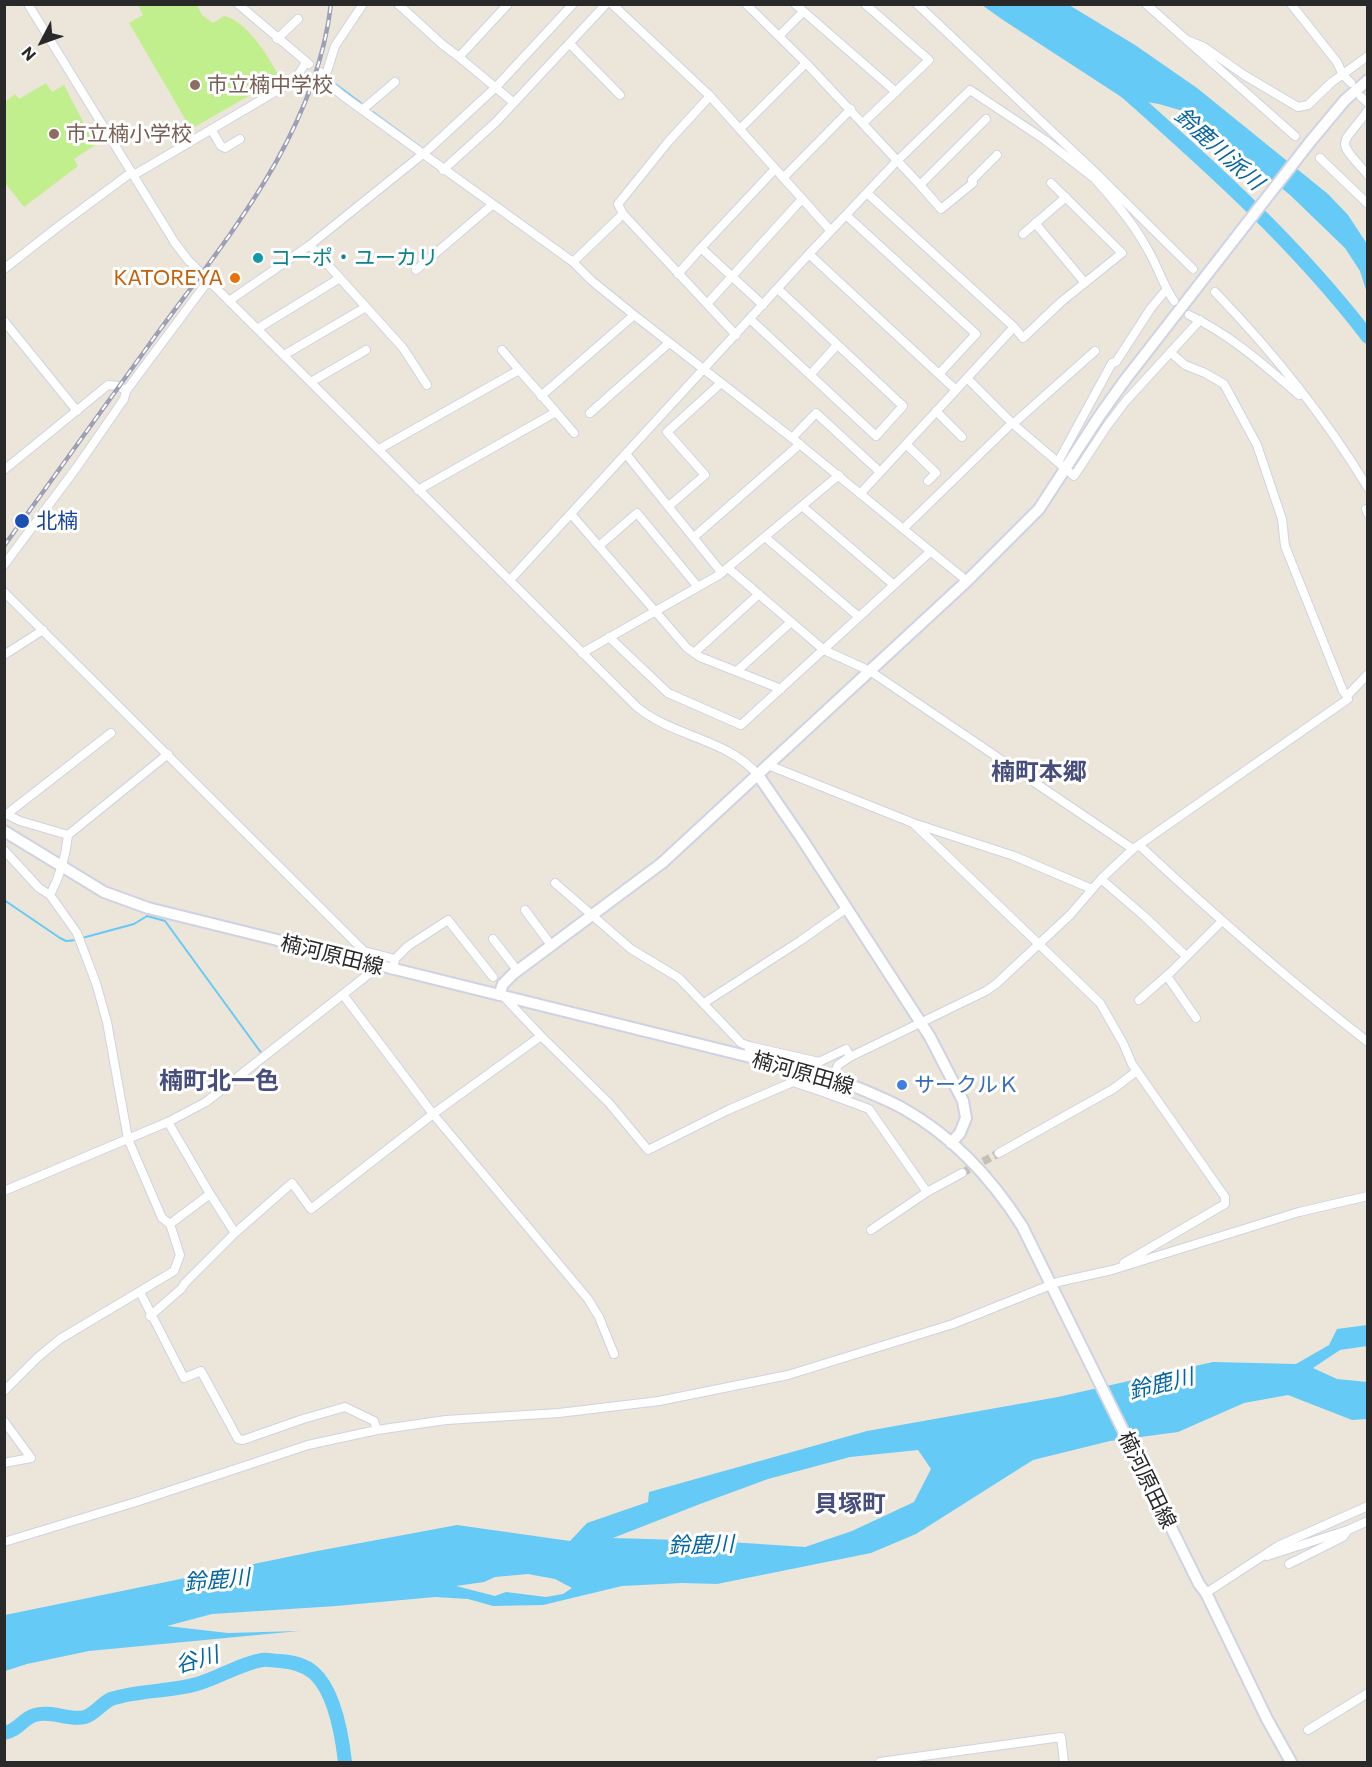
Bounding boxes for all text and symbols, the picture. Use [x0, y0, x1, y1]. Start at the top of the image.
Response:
north arrow [12, 12, 72, 72]
text: N [17, 43, 39, 65]
place label: 市立楠中学校 [207, 72, 333, 98]
marker: 市立楠中学校 [188, 78, 202, 92]
water label: 鈴鹿川派川 [1169, 102, 1269, 196]
place label: 市立楠小学校 [66, 121, 192, 147]
marker: 市立楠小学校 [47, 127, 61, 141]
place label: コーポ・ユーカリ [270, 245, 438, 271]
marker: コーポ・ユーカリ [251, 251, 265, 265]
place label: KATOREYA [113, 265, 223, 291]
marker: KATOREYA [228, 271, 242, 285]
place label: 北楠 [36, 508, 78, 534]
marker: 北楠 [13, 512, 31, 530]
district label: 楠町本郷 [991, 758, 1087, 786]
street label: 楠河原田線 [278, 930, 386, 980]
street label: 楠河原田線 [749, 1046, 857, 1100]
district label: 楠町北一色 [159, 1067, 279, 1095]
place label: サークルＫ [914, 1072, 1019, 1098]
marker: サークルＫ [895, 1078, 909, 1092]
water label: 鈴鹿川 [1126, 1363, 1196, 1405]
street label: 楠河原田線 [1113, 1427, 1181, 1533]
district label: 貝塚町 [814, 1490, 886, 1518]
water label: 鈴鹿川 [668, 1531, 734, 1559]
water label: 鈴鹿川 [183, 1564, 251, 1596]
water label: 谷川 [172, 1641, 222, 1679]

